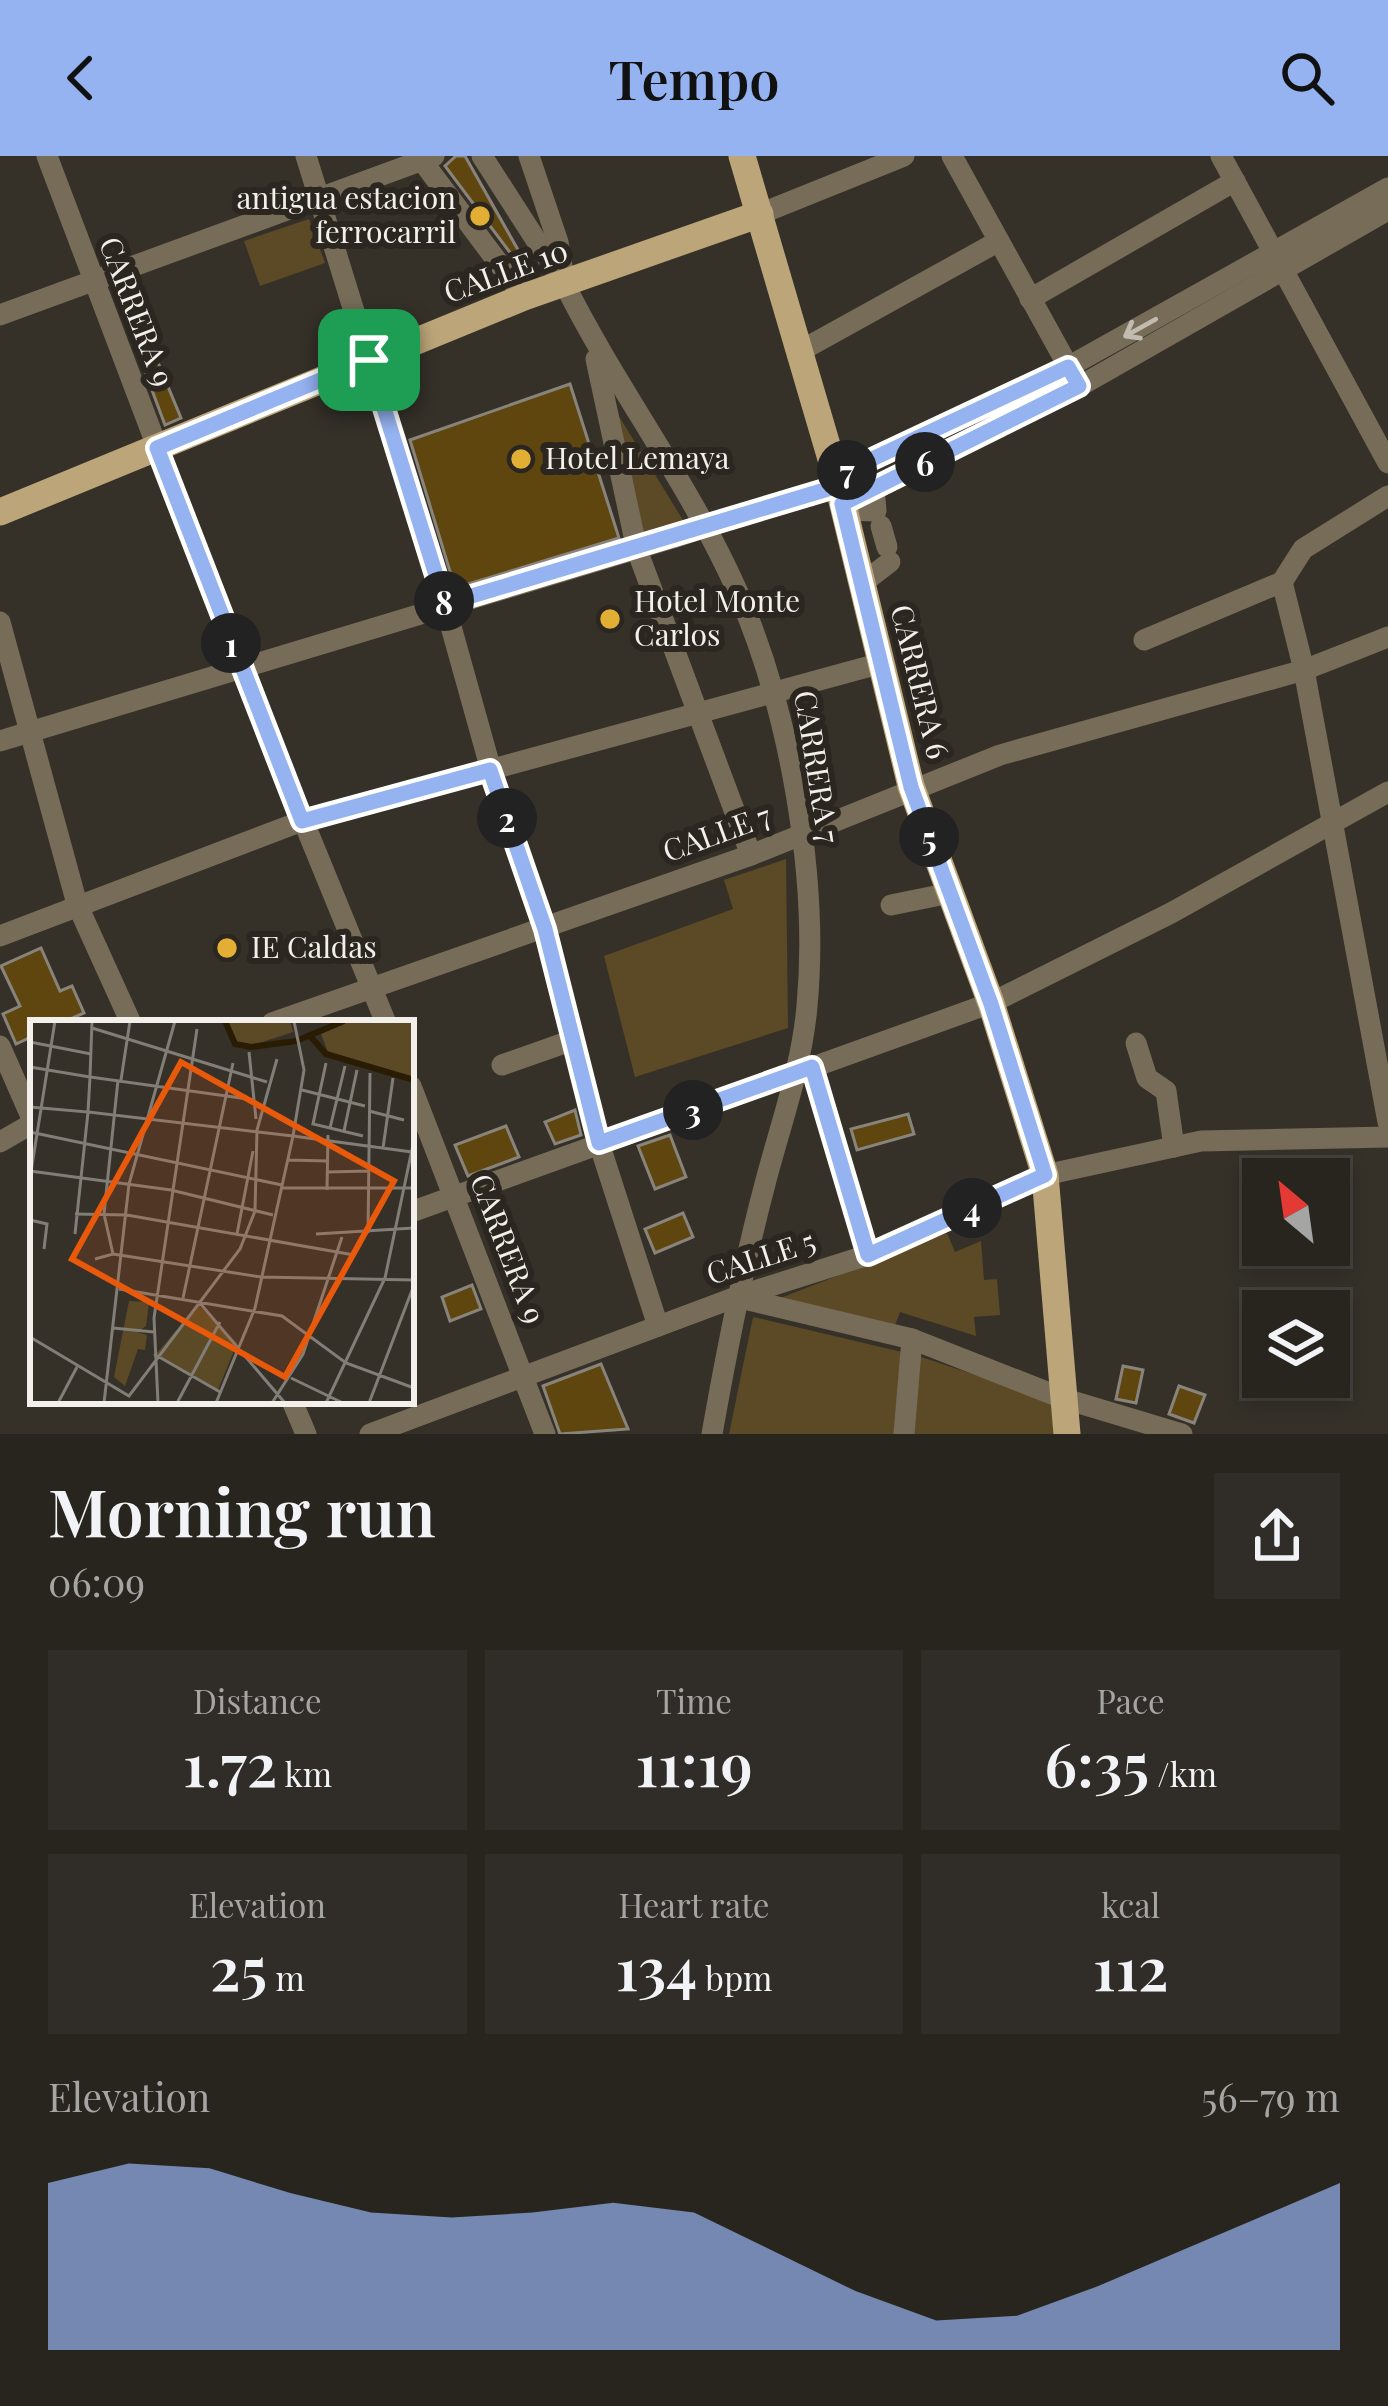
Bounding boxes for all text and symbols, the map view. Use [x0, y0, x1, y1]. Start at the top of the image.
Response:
text: Tempo [609, 42, 779, 114]
icon: back [48, 45, 114, 111]
icon: search [1274, 45, 1340, 111]
place label: antigua estacion ferrocarril [237, 177, 456, 251]
marker: antigua estacion ferrocarril [467, 203, 493, 229]
street label: CALLE 10 [438, 229, 573, 311]
street label: CARRERA 9 [91, 231, 185, 392]
pin [318, 309, 420, 411]
one-way arrow [1123, 317, 1158, 340]
icon: arrive [336, 327, 402, 393]
pin: 6 [895, 432, 955, 492]
place label: Hotel Lemaya [545, 437, 730, 477]
pin: 7 [817, 440, 877, 500]
text: 6 [916, 440, 934, 484]
marker: Hotel Lemaya [508, 446, 534, 472]
text: 7 [839, 448, 855, 492]
pin: 8 [414, 571, 474, 631]
text: 8 [435, 579, 453, 623]
place label: Hotel Monte Carlos [634, 580, 800, 654]
street label: CARRERA 6 [882, 600, 959, 763]
marker: Hotel Monte Carlos [597, 606, 623, 632]
pin: 1 [201, 613, 261, 673]
text: 1 [225, 621, 237, 665]
street label: CARRERA 7 [786, 687, 850, 846]
pin: 2 [477, 788, 537, 848]
street label: CALLE 7 [657, 794, 776, 870]
text: 2 [498, 796, 516, 840]
pin: 5 [899, 807, 959, 867]
text: 5 [921, 815, 937, 859]
place label: IE Caldas [251, 926, 377, 966]
marker: IE Caldas [214, 935, 240, 961]
inset map [30, 1020, 414, 1404]
pin: 3 [663, 1080, 723, 1140]
text: 3 [685, 1088, 701, 1132]
north arrow [1242, 1158, 1350, 1266]
map controls [1242, 1158, 1350, 1398]
street label: CARRERA 9 [462, 1168, 556, 1329]
pin: 4 [942, 1178, 1002, 1238]
text: 4 [963, 1186, 981, 1230]
street label: CALLE 5 [701, 1220, 820, 1292]
button: layers [1242, 1290, 1350, 1398]
text: Morning run [48, 1466, 436, 1554]
button: share [1214, 1473, 1340, 1599]
text: 06:09 [48, 1555, 145, 1607]
text: Distance [193, 1678, 322, 1722]
text: Time [656, 1678, 732, 1722]
text: Pace [1097, 1678, 1165, 1722]
text: 1.72 [183, 1722, 277, 1802]
text: 11:19 [635, 1722, 753, 1802]
text: 6:35 [1044, 1722, 1149, 1802]
text: km [277, 1751, 332, 1795]
text: /km [1149, 1751, 1217, 1795]
text: Elevation [189, 1882, 326, 1926]
text: Heart rate [618, 1882, 770, 1926]
text: kcal [1101, 1882, 1160, 1926]
text: 25 [210, 1926, 267, 2006]
text: 134 [616, 1926, 697, 2006]
text: 112 [1093, 1926, 1169, 2006]
text: m [267, 1955, 305, 1999]
text: bpm [697, 1955, 772, 1999]
text: Elevation [48, 2070, 210, 2122]
text: 56–79 m [1201, 2070, 1340, 2122]

